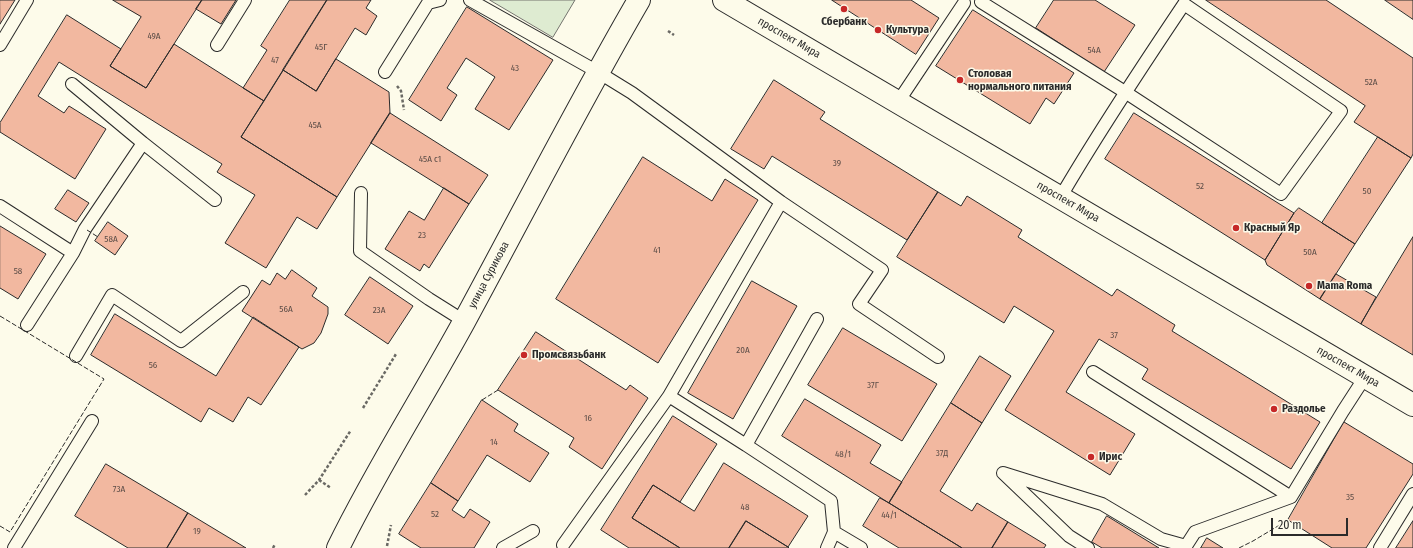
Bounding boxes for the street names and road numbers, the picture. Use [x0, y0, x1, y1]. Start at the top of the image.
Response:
street label: проспект Мира [755, 15, 823, 61]
street label: проспект Мира [1034, 179, 1102, 225]
street label: улица Сурикова [466, 239, 512, 311]
street label: проспект Мира [1314, 344, 1382, 390]

